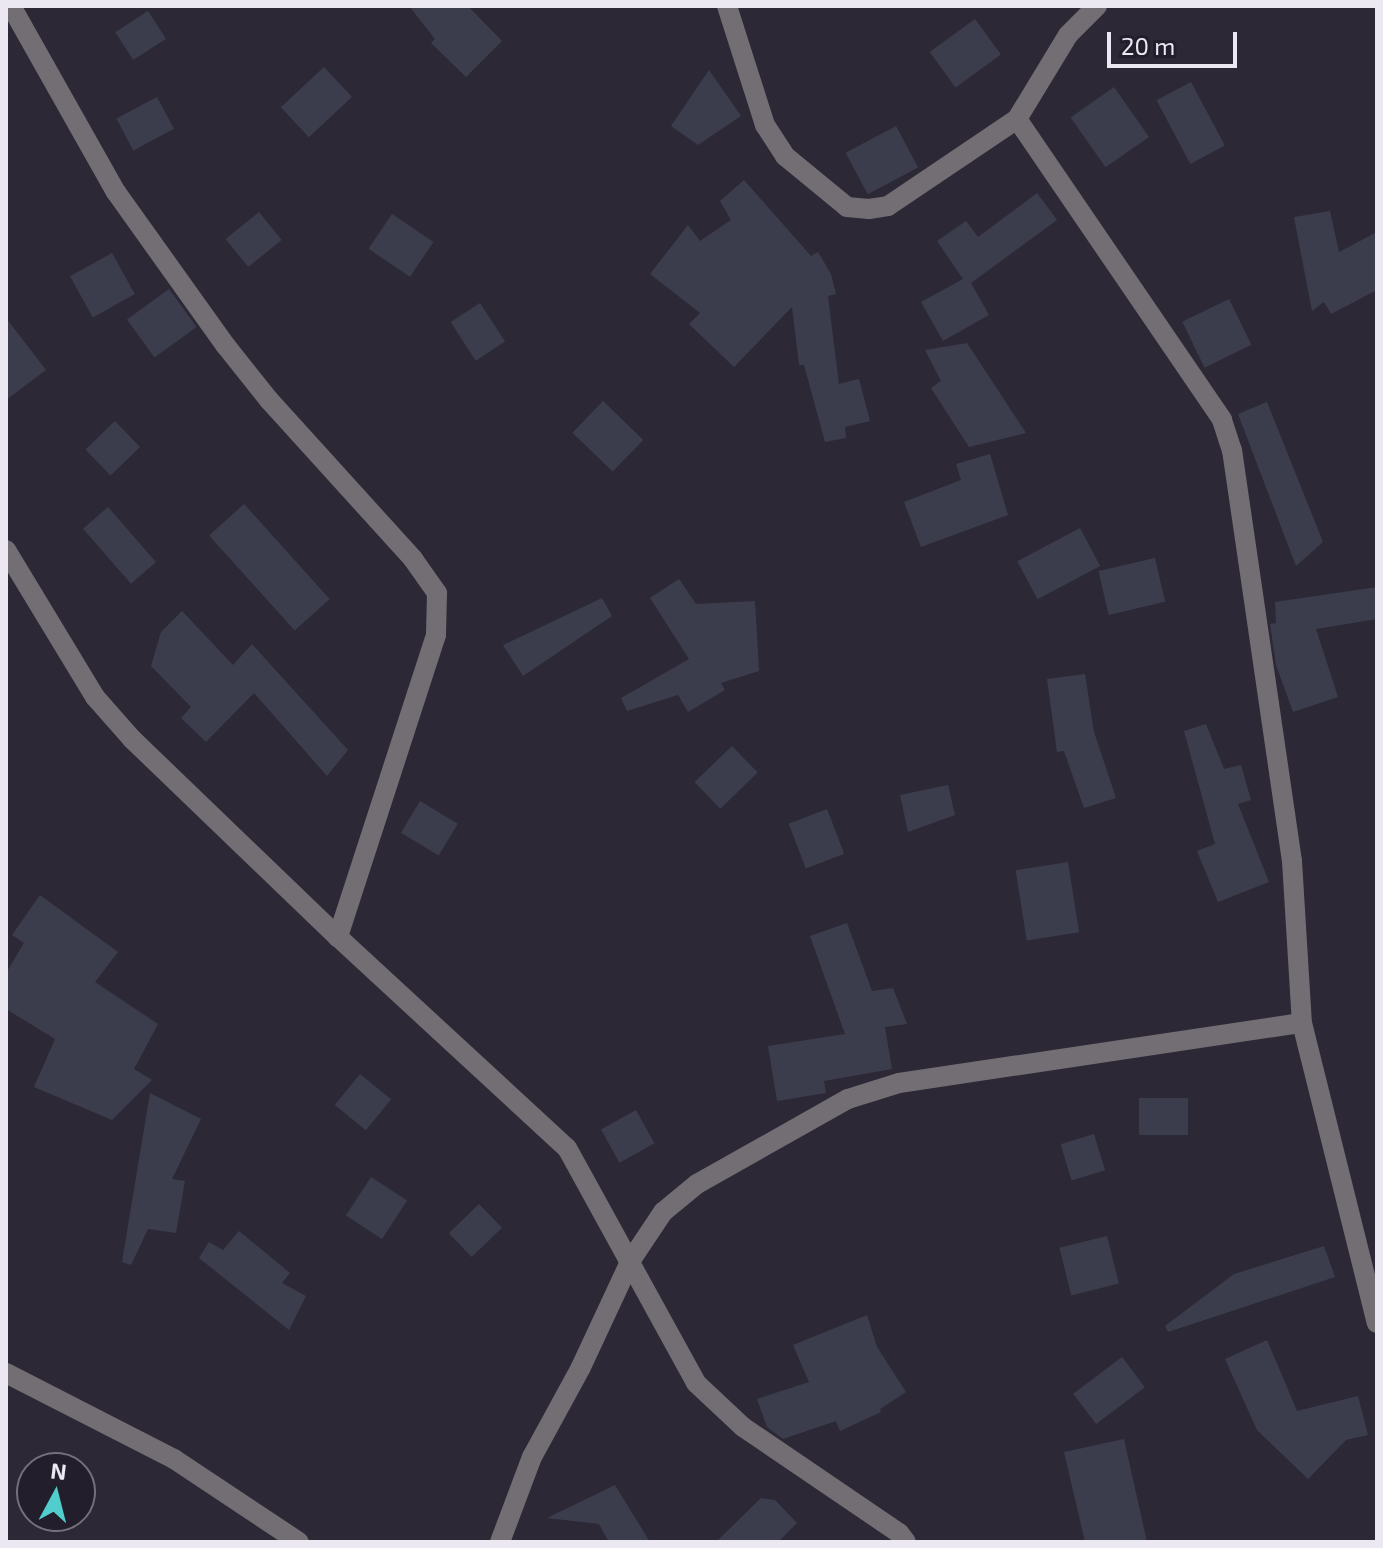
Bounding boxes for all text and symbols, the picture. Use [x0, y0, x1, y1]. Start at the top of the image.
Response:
scale bar [1111, 16, 1241, 66]
text: 20 m [1121, 31, 1175, 60]
north arrow [16, 1452, 96, 1532]
text: N [49, 1456, 68, 1484]

